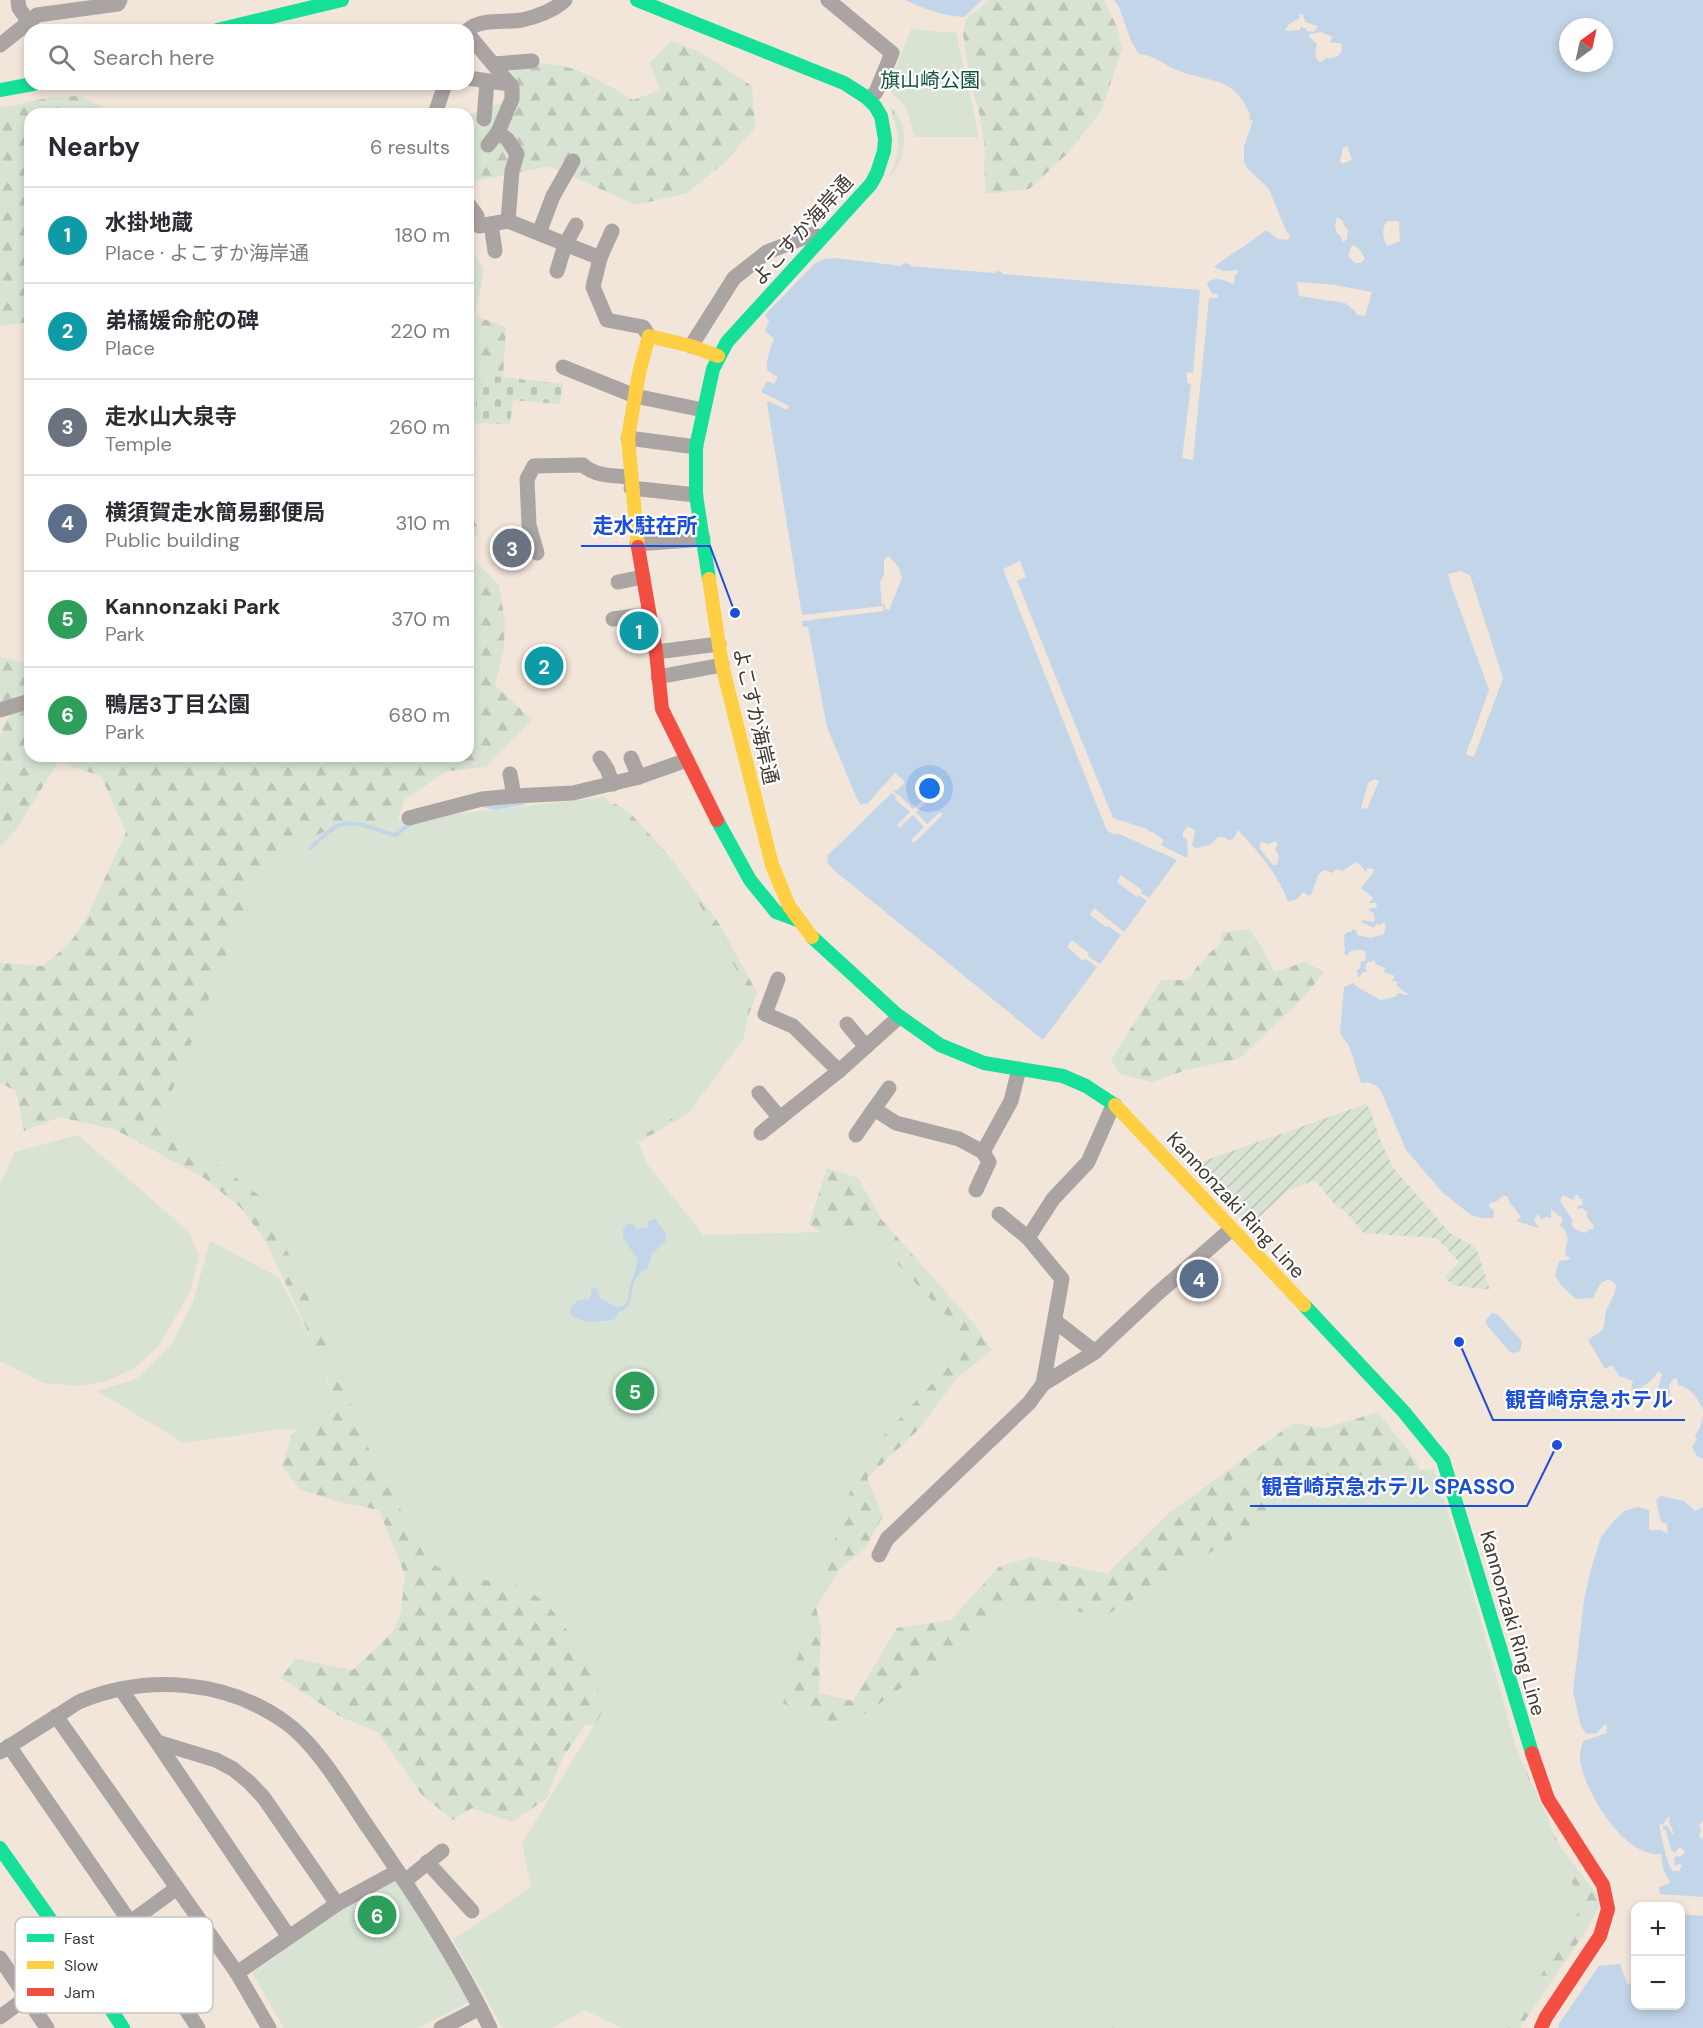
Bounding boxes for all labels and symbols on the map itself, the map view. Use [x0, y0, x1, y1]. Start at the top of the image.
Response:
north arrow [1559, 18, 1613, 72]
park label: 旗山崎公園 [880, 67, 980, 93]
street label: よこすか海岸通 [746, 169, 858, 291]
callout: 走水駐在所 [581, 507, 710, 546]
text: 走水駐在所 [593, 512, 698, 540]
pin: 3 [492, 526, 532, 570]
pin: 1 [620, 608, 658, 654]
pin: 2 [524, 644, 564, 688]
street label: よこすか海岸通 [728, 645, 784, 787]
your location [915, 774, 944, 803]
street label: Kannonzaki Ring Line [1161, 1126, 1311, 1284]
pin: 4 [1180, 1256, 1218, 1302]
pin: 5 [616, 1368, 654, 1414]
callout: 観音崎京急ホテル [1493, 1381, 1685, 1420]
text: 観音崎京急ホテル [1505, 1386, 1673, 1414]
callout: 観音崎京急ホテル SPASSO [1250, 1467, 1527, 1506]
text: 観音崎京急ホテル SPASSO [1261, 1473, 1515, 1501]
street label: Kannonzaki Ring Line [1474, 1527, 1552, 1719]
pin: 6 [358, 1892, 397, 1938]
legend [15, 1917, 213, 2013]
text: Fast [64, 1928, 95, 1949]
text: Slow [64, 1955, 98, 1976]
text: Jam [64, 1982, 95, 2003]

